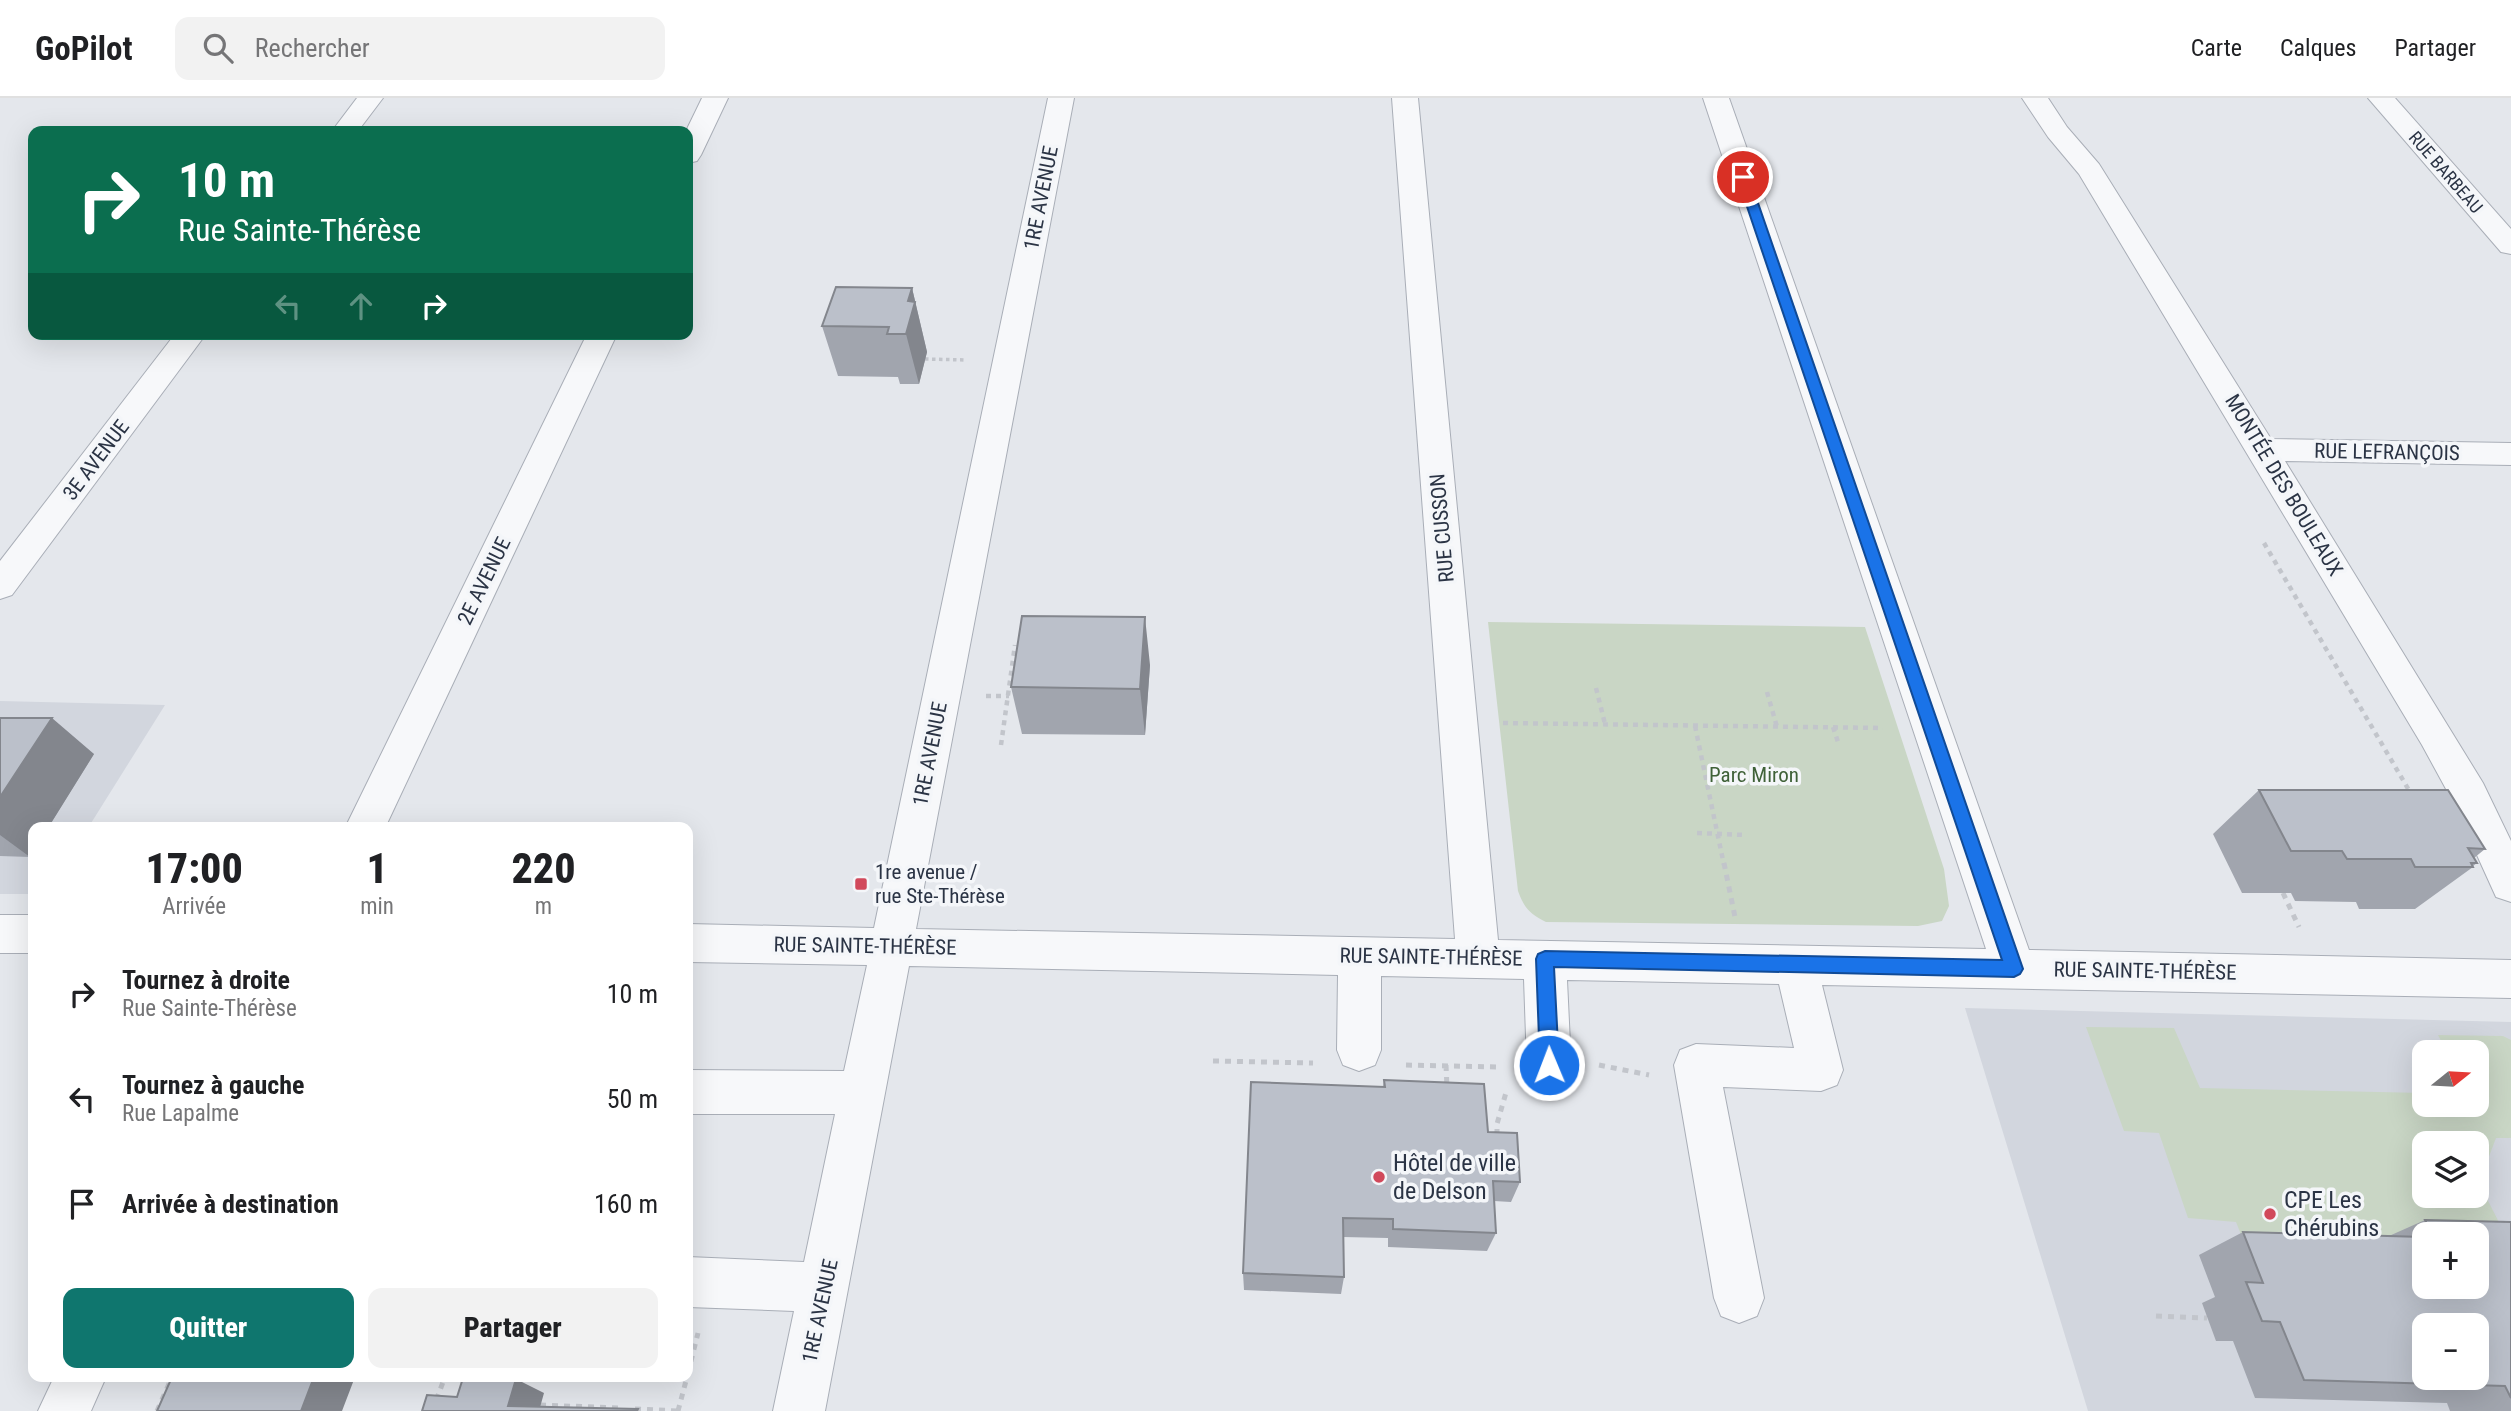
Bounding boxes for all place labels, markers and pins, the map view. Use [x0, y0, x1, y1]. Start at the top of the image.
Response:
pin [1713, 147, 1773, 207]
place label: 1re avenue / rue Ste-Thérèse [875, 860, 1005, 908]
marker: 1re avenue / rue Ste-Thérèse [853, 876, 869, 892]
place label: Hôtel de ville de Delson [1393, 1149, 1516, 1205]
marker: Hôtel de ville de Delson [1371, 1169, 1387, 1185]
place label: CPE Les Chérubins [2284, 1186, 2379, 1242]
marker: CPE Les Chérubins [2262, 1206, 2278, 1222]

